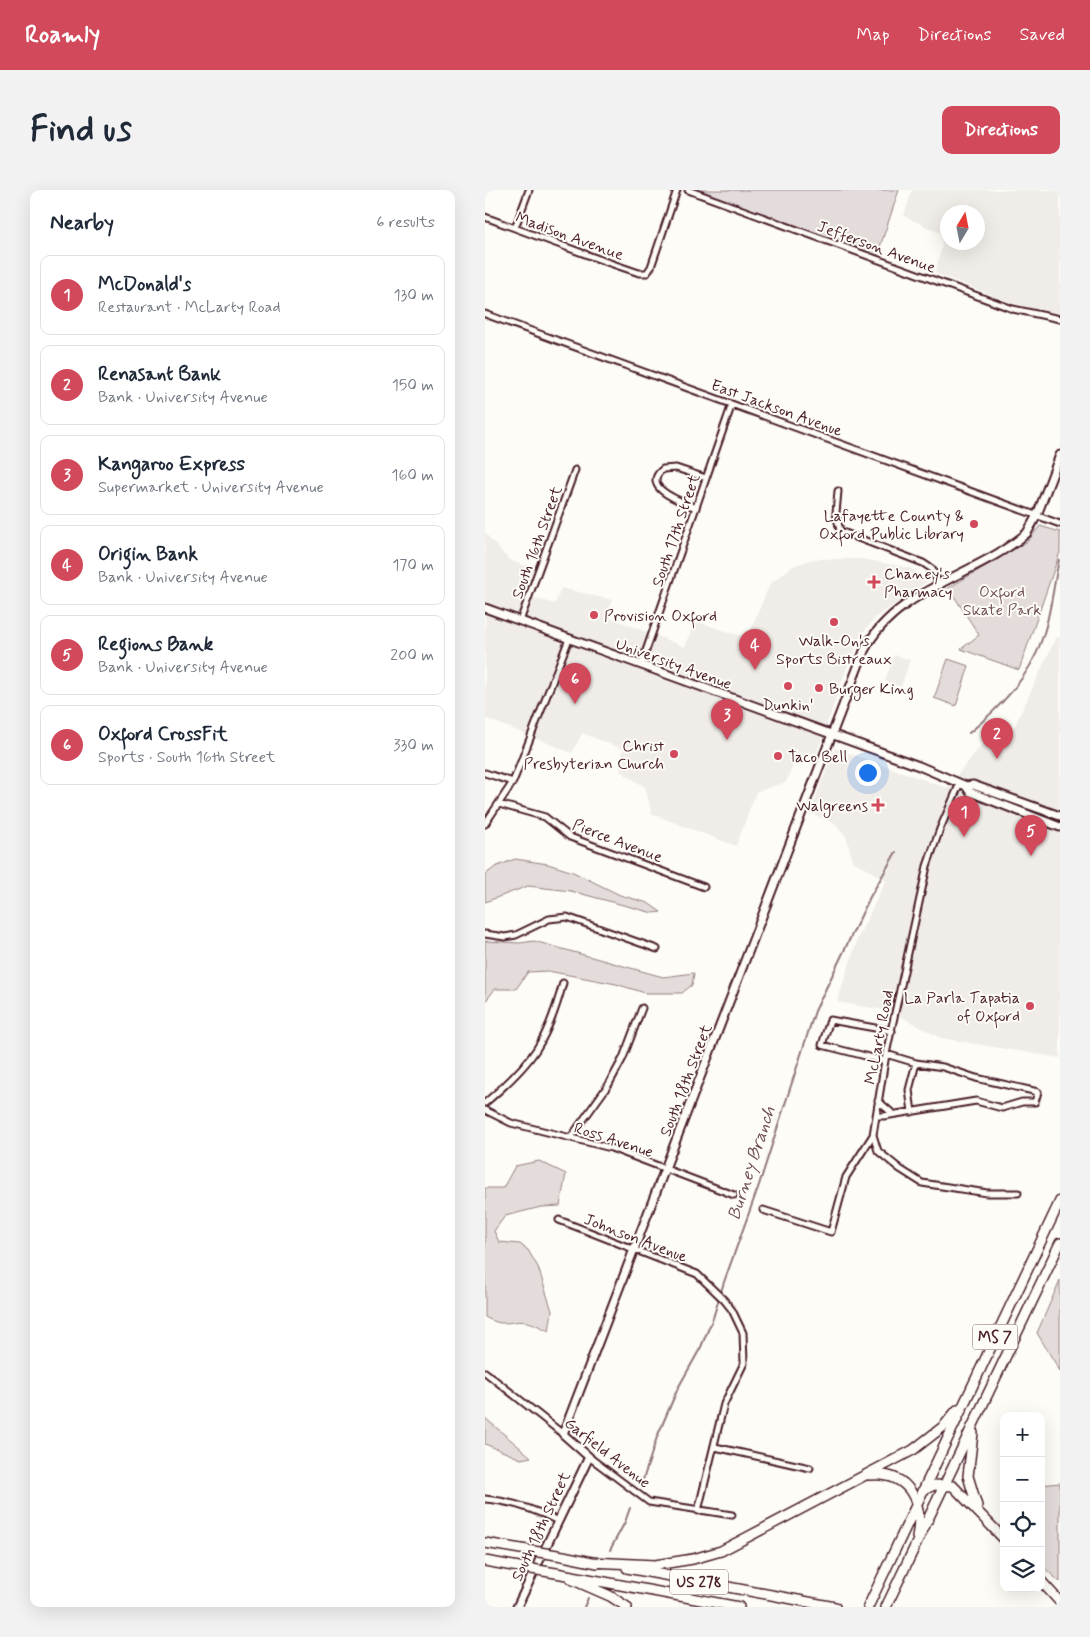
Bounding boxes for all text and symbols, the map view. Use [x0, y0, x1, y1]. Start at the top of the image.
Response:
text: Roamly [25, 20, 100, 51]
text: Map [857, 23, 890, 47]
text: Directions [918, 23, 992, 47]
text: Saved [1020, 23, 1065, 47]
button: Directions [942, 106, 1060, 154]
text: Find us [30, 107, 132, 153]
north arrow [940, 205, 985, 250]
street label: Madison Avenue [512, 207, 627, 266]
text: Nearby [50, 209, 114, 237]
text: 6 results [376, 212, 435, 233]
street label: Jefferson Avenue [814, 216, 939, 279]
text: McDonald's [98, 272, 191, 297]
text: 1 [63, 285, 71, 306]
text: 130 m [393, 285, 434, 306]
text: Restaurant · McLarty Road [98, 297, 280, 318]
text: Renasant Bank [98, 362, 221, 387]
text: 2 [63, 375, 71, 396]
text: 150 m [392, 375, 434, 396]
street label: East Jackson Avenue [708, 375, 846, 442]
text: Bank · University Avenue [98, 387, 268, 408]
text: Kangaroo Express [98, 452, 245, 477]
text: 3 [63, 465, 71, 486]
text: 160 m [391, 465, 434, 486]
street label: South 17th Street [647, 471, 706, 590]
text: Supermarket · University Avenue [98, 477, 324, 498]
street label: South 16th Street [507, 483, 568, 602]
place label: Lafayette County & Oxford Public Library [819, 506, 964, 547]
marker: Lafayette County & Oxford Public Library [968, 518, 980, 530]
text: Origin Bank [98, 542, 198, 567]
text: 4 [62, 555, 72, 576]
text: 170 m [392, 555, 434, 576]
place label: Chaney's Pharmacy [884, 564, 952, 603]
text: Bank · University Avenue [98, 567, 268, 588]
marker: Chaney's Pharmacy [868, 576, 880, 588]
park label: Oxford Skate Park [963, 582, 1041, 621]
place label: Provision Oxford [604, 606, 717, 629]
marker: Provision Oxford [588, 609, 600, 621]
marker: Walk-On's Sports Bistreaux [828, 616, 840, 628]
pin: 4 [739, 629, 771, 670]
place label: Walk-On's Sports Bistreaux [776, 631, 892, 670]
text: Regions Bank [98, 632, 213, 657]
street label: University Avenue [613, 634, 734, 695]
text: 5 [62, 645, 72, 666]
text: 200 m [390, 645, 434, 666]
text: Bank · University Avenue [98, 657, 268, 678]
pin: 6 [559, 663, 591, 704]
place label: Burger King [829, 679, 914, 701]
marker: Dunkin' [782, 680, 794, 692]
marker: Burger King [813, 682, 825, 694]
place label: Dunkin' [763, 695, 813, 716]
pin: 3 [711, 699, 743, 740]
pin: 2 [981, 718, 1013, 759]
text: Oxford CrossFit [98, 722, 228, 747]
text: 6 [63, 735, 71, 756]
text: 330 m [393, 735, 434, 756]
place label: Christ Presbyterian Church [524, 736, 664, 775]
text: Sports · South 16th Street [98, 747, 275, 768]
place label: Taco Bell [788, 747, 847, 768]
marker: Christ Presbyterian Church [668, 748, 680, 760]
marker: Taco Bell [772, 750, 784, 762]
your location [855, 760, 881, 786]
place label: Walgreens [796, 796, 868, 818]
pin: 1 [948, 796, 980, 837]
marker: Walgreens [872, 799, 884, 811]
street label: Pierce Avenue [569, 815, 666, 868]
pin: 5 [1015, 815, 1047, 856]
street label: McLarty Road [860, 988, 899, 1086]
place label: La Parla Tapatia of Oxford [904, 988, 1020, 1029]
marker: La Parla Tapatia of Oxford [1024, 1000, 1036, 1012]
street label: South 18th Street [655, 1021, 718, 1140]
water label: Burney Branch [722, 1103, 782, 1223]
street label: Ross Avenue [571, 1118, 656, 1163]
street label: Johnson Avenue [581, 1209, 690, 1268]
road number: MS 7 [973, 1324, 1017, 1350]
map controls [1000, 1412, 1045, 1592]
button: + [1000, 1412, 1045, 1457]
street label: Garfield Avenue [560, 1413, 654, 1493]
button: − [1000, 1457, 1045, 1502]
street label: South 18th Street [507, 1468, 576, 1585]
button: locate [1000, 1502, 1045, 1547]
button: layers [1000, 1547, 1045, 1592]
road number: US 278 [670, 1570, 728, 1594]

